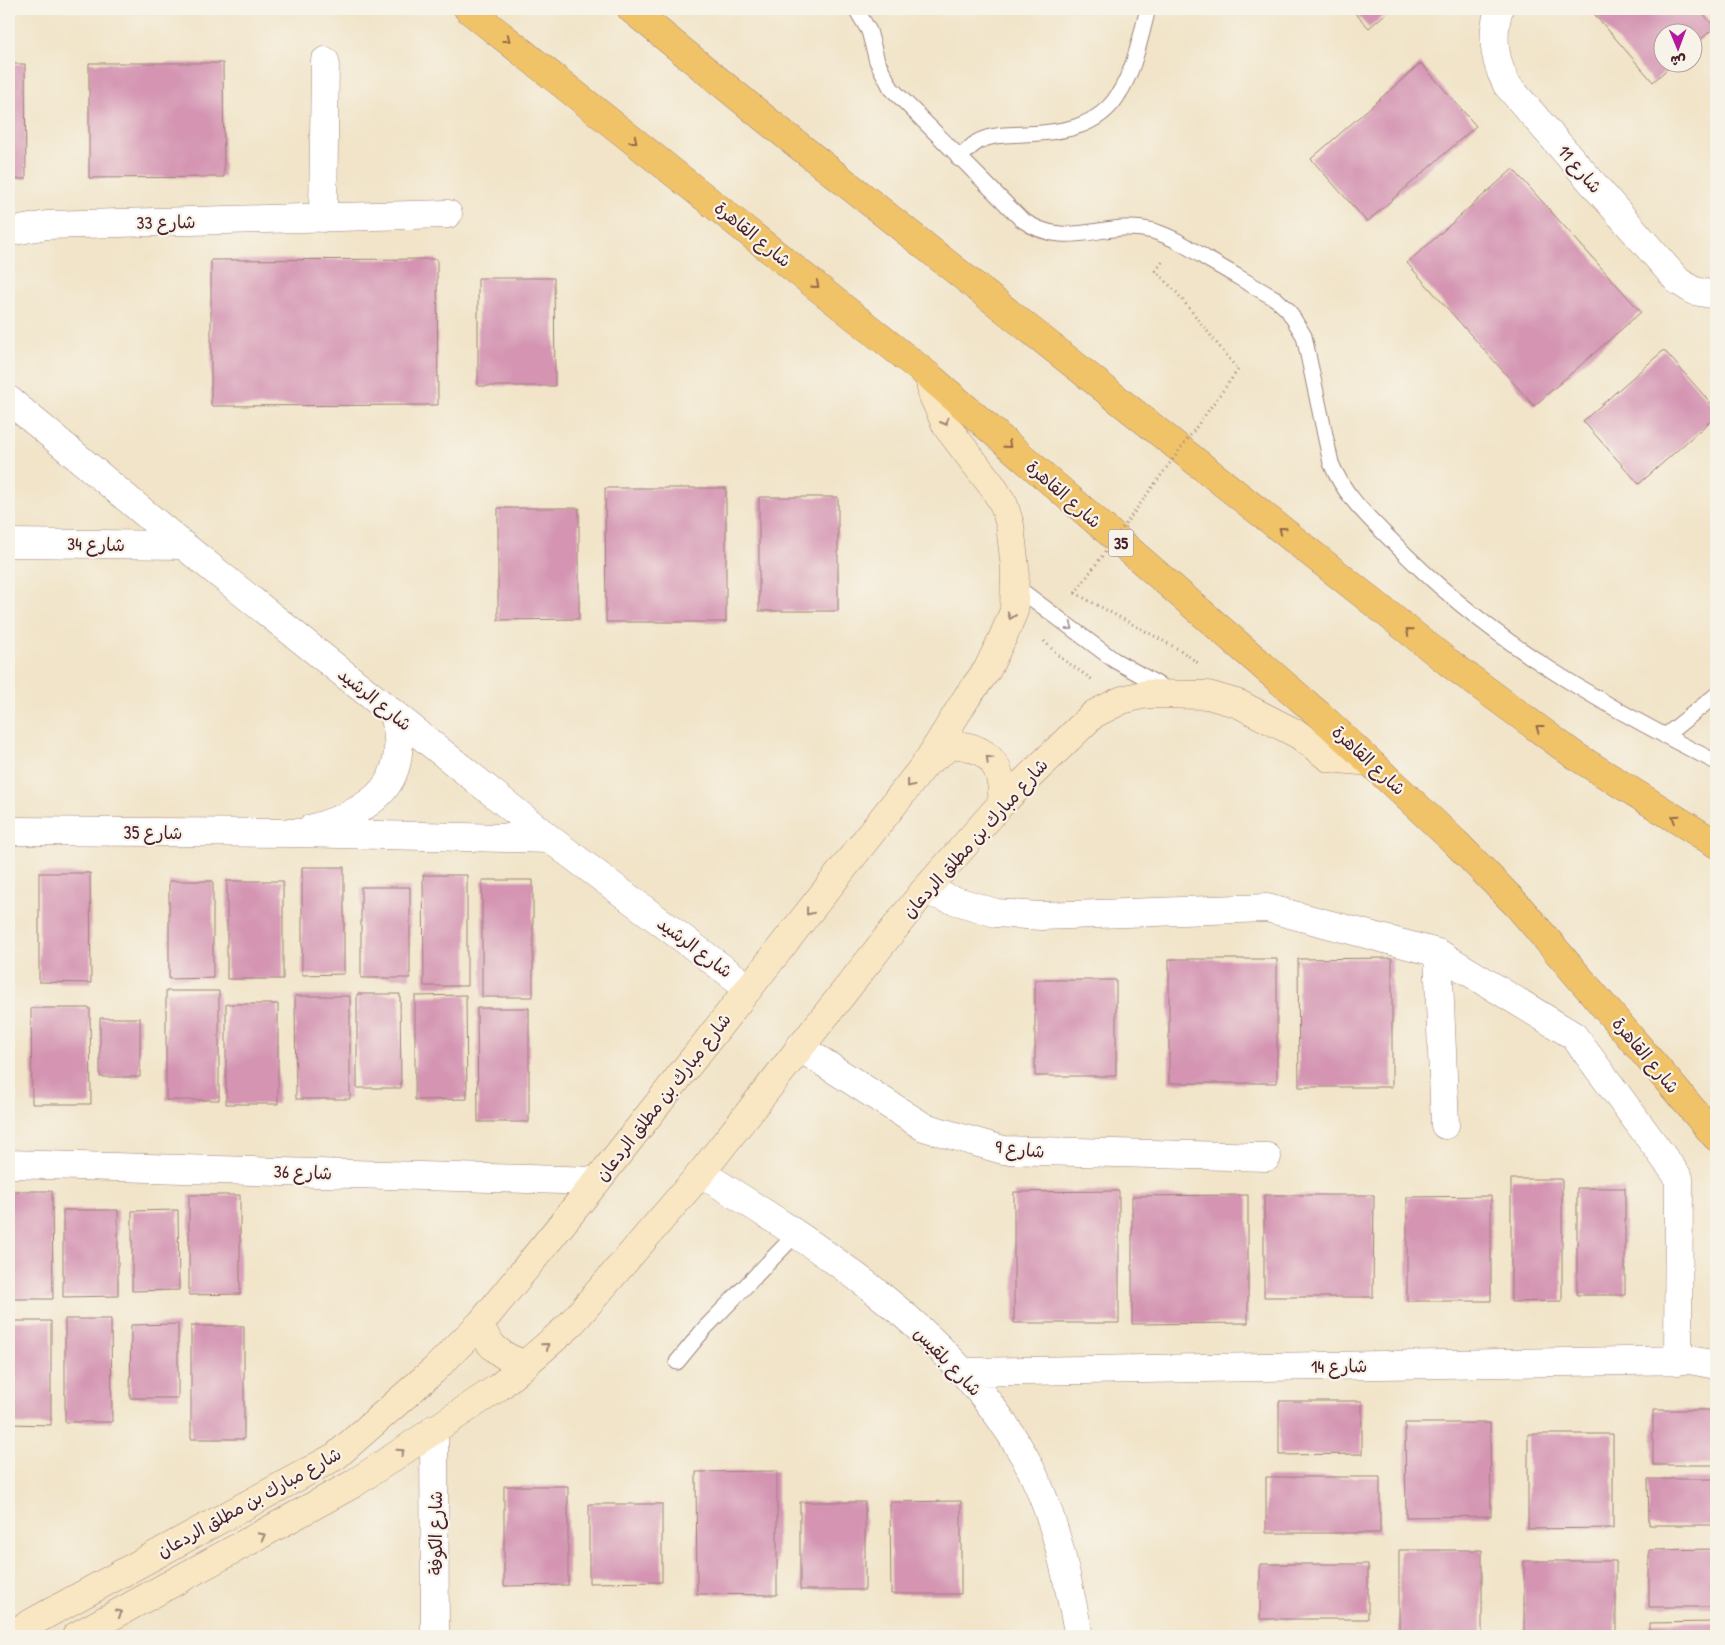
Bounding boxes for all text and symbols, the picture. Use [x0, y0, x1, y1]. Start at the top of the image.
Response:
north arrow [1652, 22, 1702, 72]
one-way arrow [501, 33, 511, 42]
text: ش [1670, 52, 1686, 71]
one-way arrow [628, 134, 637, 142]
street label: شارع 11 [1552, 140, 1608, 198]
street label: شارع القاهرة [709, 195, 797, 273]
street label: شارع 33 [136, 209, 196, 235]
one-way arrow [810, 279, 819, 288]
one-way arrow [938, 417, 948, 426]
one-way arrow [1002, 439, 1011, 447]
street label: شارع القاهرة [1021, 454, 1107, 534]
one-way arrow [1278, 527, 1288, 536]
road number: 35 [1108, 530, 1134, 556]
street label: شارع 34 [67, 531, 125, 557]
one-way arrow [1007, 611, 1017, 620]
one-way arrow [1064, 621, 1074, 630]
one-way arrow [1406, 629, 1415, 637]
street label: شارع الرشيد [333, 662, 417, 736]
street label: شارع القاهرة [1327, 719, 1411, 801]
one-way arrow [1536, 725, 1545, 734]
street label: شارع مبارك بن مطلق الردعان [896, 753, 1054, 923]
one-way arrow [986, 755, 995, 764]
one-way arrow [906, 779, 915, 788]
one-way arrow [1671, 814, 1680, 824]
street label: شارع 35 [124, 820, 182, 845]
one-way arrow [806, 906, 814, 915]
street label: شارع الرشيد [652, 910, 738, 984]
street label: شارع مبارك بن مطلق الردعان [589, 1008, 737, 1186]
street label: شارع القاهرة [1607, 1012, 1685, 1098]
street label: شارع 9 [994, 1134, 1046, 1164]
street label: شارع 36 [273, 1158, 333, 1186]
street label: شارع بلقيس [908, 1321, 988, 1401]
one-way arrow [540, 1343, 549, 1352]
street label: شارع 14 [1311, 1353, 1367, 1379]
street label: شارع مبارك بن مطلق الردعان [152, 1441, 346, 1563]
one-way arrow [395, 1449, 404, 1458]
street label: شارع الكوفة [423, 1491, 448, 1575]
one-way arrow [256, 1532, 265, 1542]
one-way arrow [113, 1609, 122, 1619]

